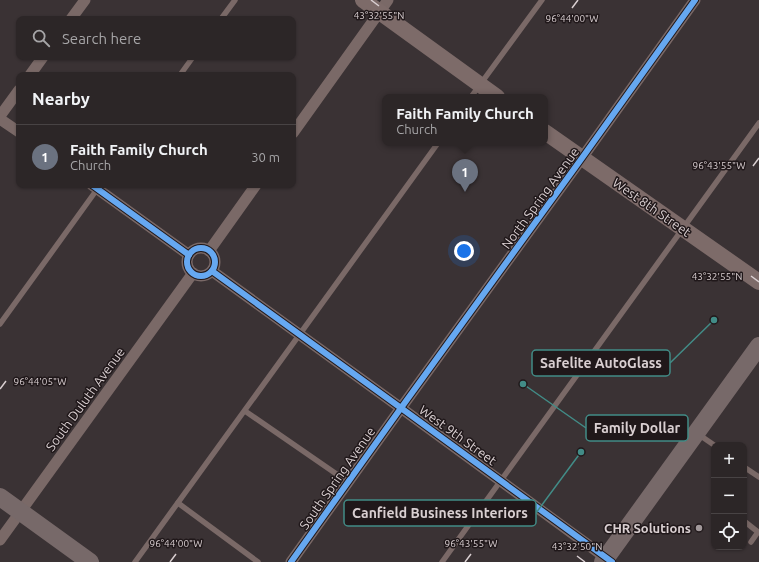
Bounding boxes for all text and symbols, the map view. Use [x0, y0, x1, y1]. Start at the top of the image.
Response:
text: 43°32'55"N [354, 10, 404, 21]
text: 96°44'00"W [546, 13, 598, 24]
search box [16, 16, 296, 60]
icon: search [30, 27, 52, 49]
text: Search here [62, 30, 141, 47]
text: Nearby [32, 89, 90, 108]
popup [382, 94, 548, 146]
text: Faith Family Church [396, 105, 534, 122]
text: Church [396, 122, 437, 136]
text: Faith Family Church [70, 141, 208, 158]
street label: North Spring Avenue [499, 145, 581, 251]
text: 1 [41, 150, 49, 164]
text: 30 m [251, 150, 280, 164]
text: Church [70, 158, 111, 172]
pin: 1 [452, 159, 478, 192]
text: 96°43'55"W [693, 160, 745, 171]
street label: West 8th Street [610, 175, 694, 239]
your location [454, 241, 474, 261]
text: 43°32'55"N [692, 271, 742, 282]
street label: South Duluth Avenue [43, 345, 127, 453]
callout: Safelite AutoGlass [532, 350, 670, 376]
text: Safelite AutoGlass [540, 355, 662, 371]
text: 96°44'05"W [14, 376, 66, 387]
street label: West 9th Street [417, 402, 499, 468]
callout: Family Dollar [586, 415, 688, 441]
text: Family Dollar [594, 420, 681, 436]
street label: South Spring Avenue [296, 424, 378, 532]
map controls [711, 442, 747, 550]
button: + [711, 442, 747, 478]
button: − [711, 478, 747, 514]
callout: Canfield Business Interiors [344, 500, 536, 526]
text: Canfield Business Interiors [352, 505, 528, 521]
button: locate [711, 514, 747, 550]
place label: CHR Solutions [604, 521, 691, 535]
marker: CHR Solutions [694, 523, 704, 533]
text: 96°44'00"W [150, 538, 202, 549]
text: 96°43'55"W [445, 538, 497, 549]
text: 43°32'50"N [552, 541, 602, 552]

